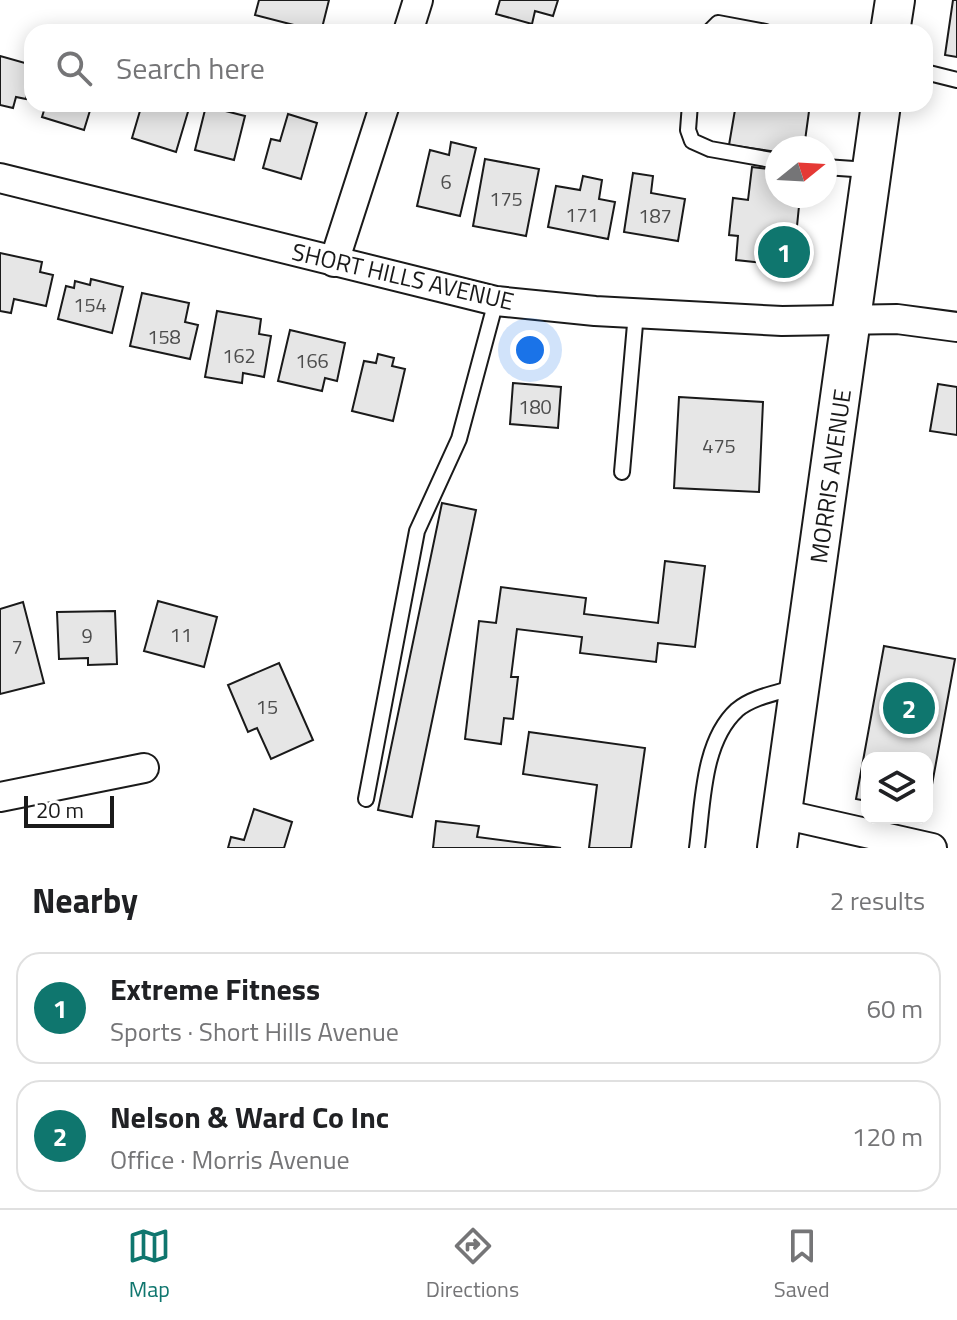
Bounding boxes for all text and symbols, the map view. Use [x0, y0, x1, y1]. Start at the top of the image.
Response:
search box [24, 24, 933, 112]
text: Search here [116, 45, 265, 91]
icon: search [52, 46, 96, 90]
north arrow [765, 136, 837, 208]
house number: 6 [440, 166, 452, 197]
house number: 175 [489, 183, 523, 214]
house number: 171 [565, 199, 599, 230]
house number: 187 [638, 200, 672, 231]
pin: 1 [758, 222, 810, 282]
street label: SHORT HILLS AVENUE [288, 233, 518, 319]
house number: 154 [73, 289, 107, 320]
house number: 158 [147, 321, 181, 352]
your location [510, 330, 550, 370]
house number: 162 [222, 340, 256, 371]
house number: 166 [295, 345, 329, 376]
street label: MORRIS AVENUE [800, 387, 860, 565]
house number: 180 [518, 391, 552, 422]
house number: 475 [702, 430, 736, 461]
house number: 11 [170, 619, 192, 650]
house number: 9 [81, 620, 93, 651]
house number: 7 [11, 631, 23, 662]
pin: 2 [883, 678, 935, 738]
house number: 15 [256, 691, 278, 722]
map controls [861, 752, 933, 824]
button: layers [861, 752, 933, 824]
scale bar [24, 792, 114, 828]
text: 20 m [36, 793, 84, 827]
text: Nearby [32, 874, 138, 926]
text: 2 results [830, 881, 925, 920]
text: Extreme Fitness [110, 966, 320, 1012]
text: 1 [53, 989, 67, 1028]
text: 60 m [866, 989, 923, 1028]
text: Sports · Short Hills Avenue [110, 1012, 399, 1051]
text: Nelson & Ward Co Inc [110, 1094, 389, 1140]
text: 2 [53, 1117, 67, 1156]
text: 120 m [852, 1117, 923, 1156]
text: Office · Morris Avenue [110, 1140, 350, 1179]
tab: Map [127, 1224, 171, 1306]
tab: Directions [426, 1224, 519, 1306]
tab: Saved [774, 1224, 830, 1306]

